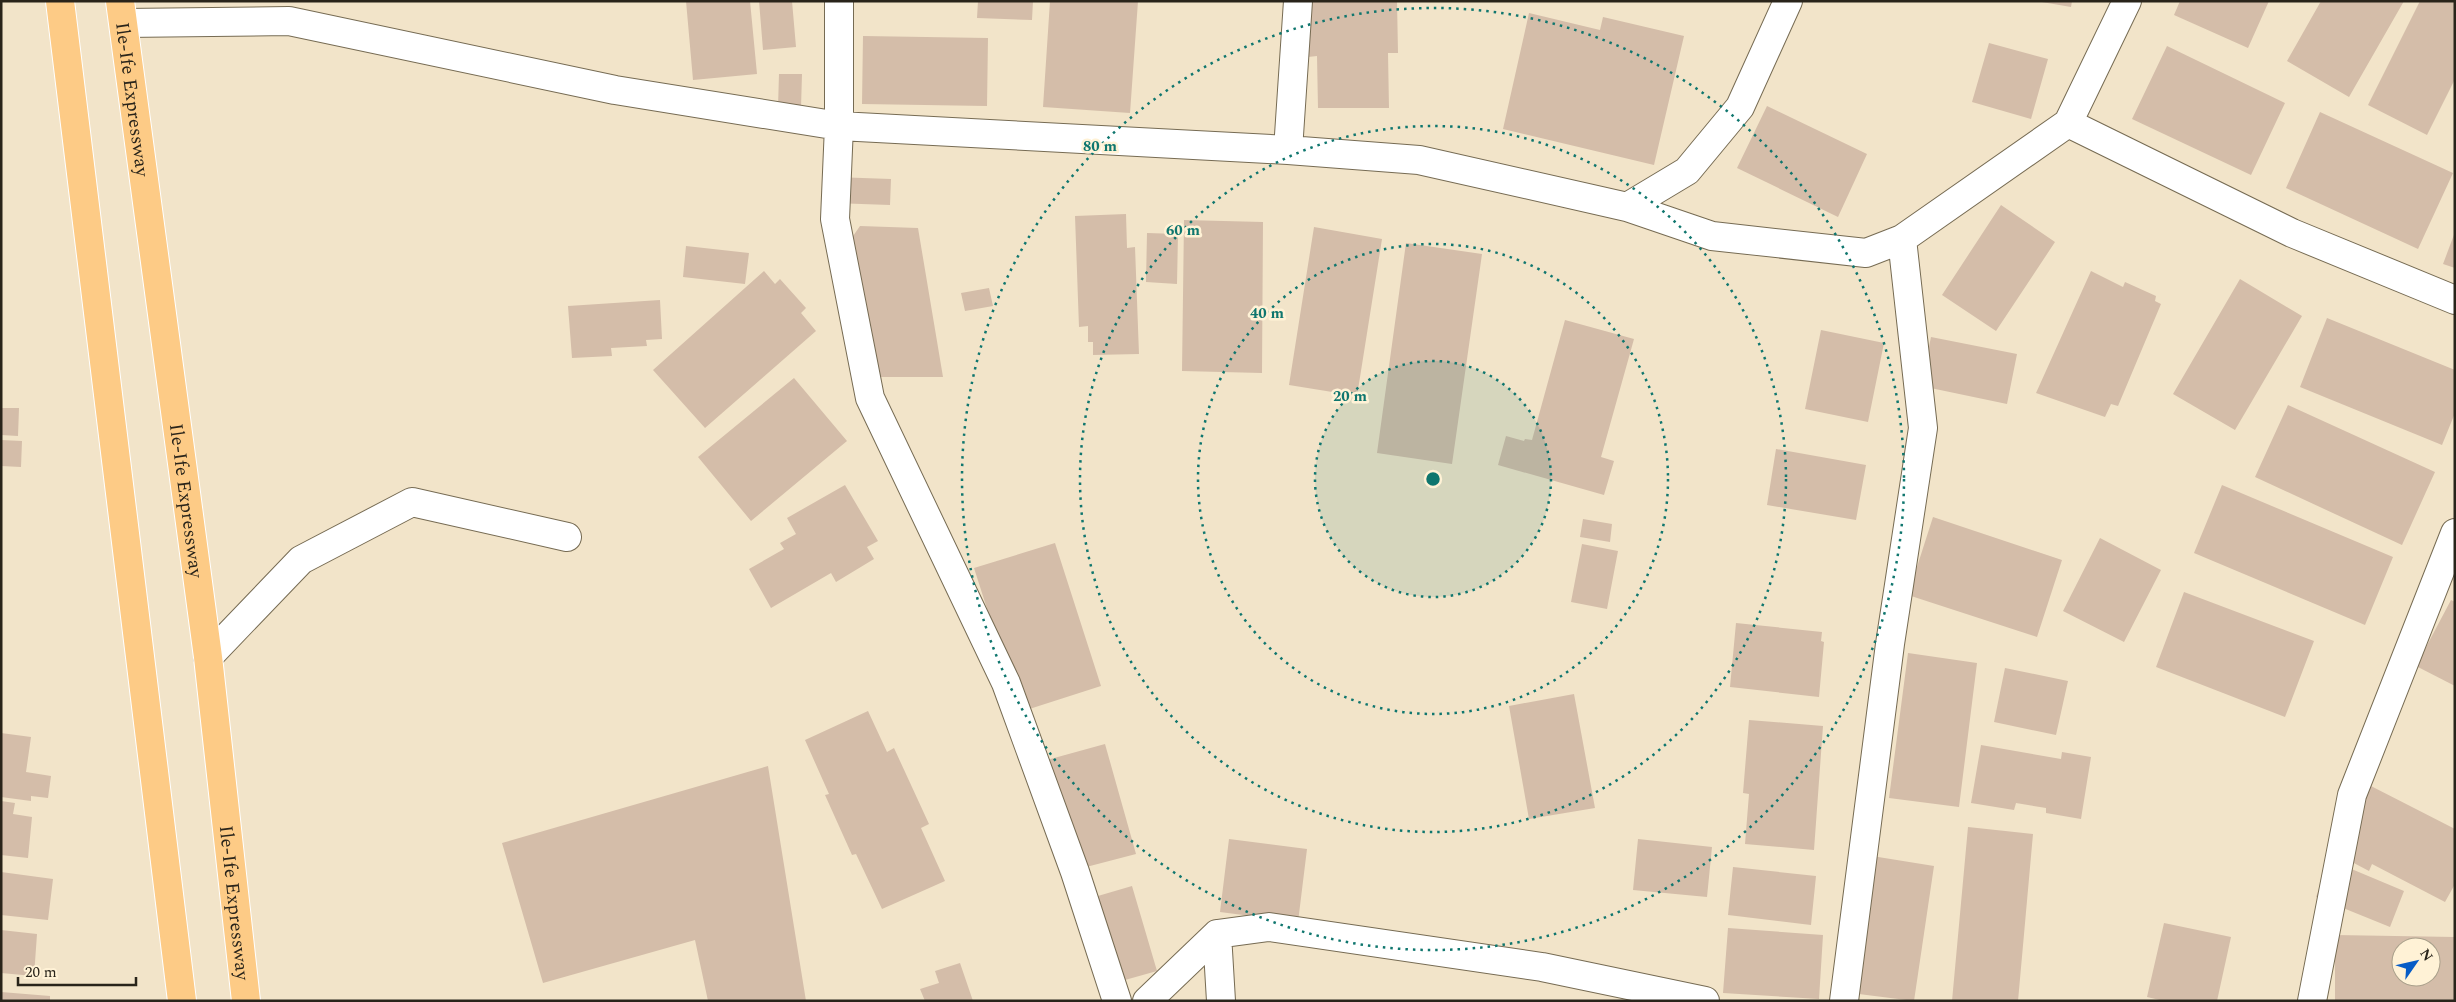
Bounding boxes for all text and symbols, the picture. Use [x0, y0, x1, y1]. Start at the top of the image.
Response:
street label: Ile-Ife Expressway [107, 20, 157, 179]
text: 80 m [1083, 135, 1118, 158]
text: 60 m [1166, 219, 1201, 242]
text: 40 m [1250, 302, 1285, 325]
text: 20 m [1333, 385, 1368, 408]
street label: Ile-Ife Expressway [161, 422, 210, 581]
centre of rings [1424, 470, 1442, 488]
street label: Ile-Ife Expressway [211, 824, 257, 983]
north arrow [2391, 937, 2441, 987]
text: N [2414, 944, 2438, 966]
scale bar [18, 954, 135, 986]
text: 20 m [25, 961, 57, 984]

